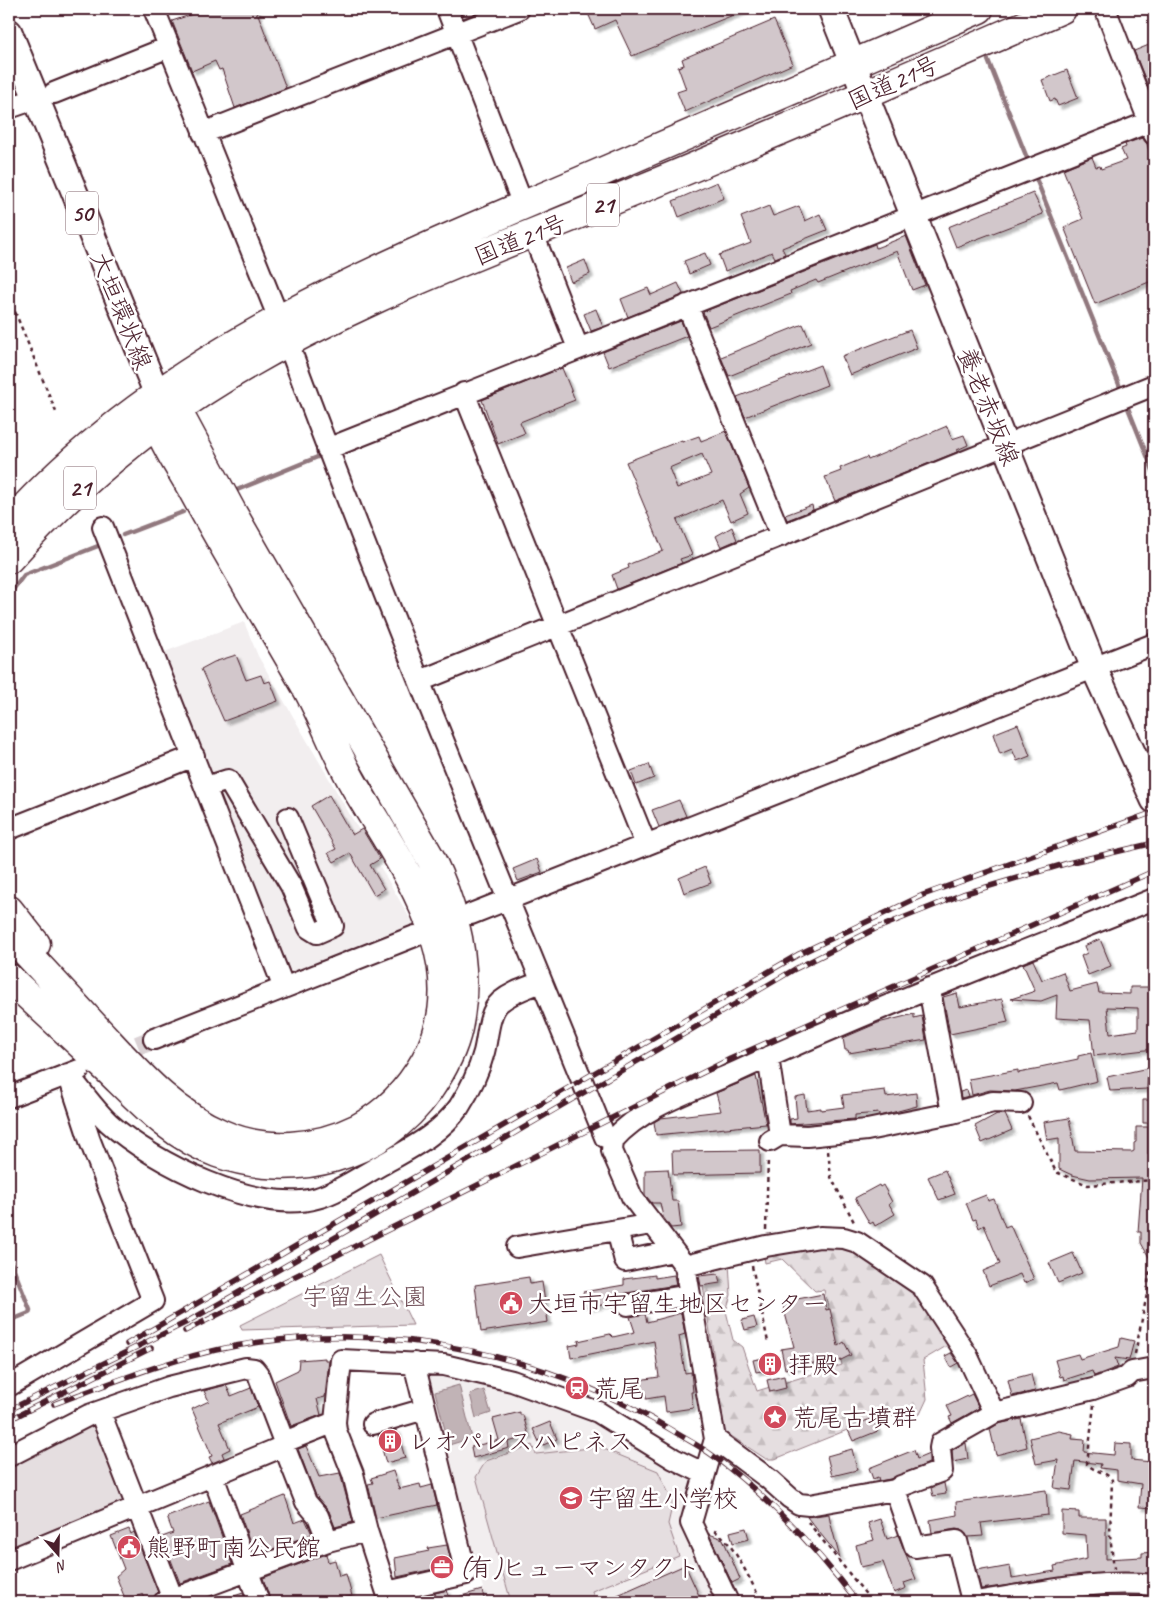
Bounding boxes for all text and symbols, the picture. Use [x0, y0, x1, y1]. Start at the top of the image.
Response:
street label: 国道21号 [842, 48, 944, 117]
road number: 21 [587, 184, 619, 226]
road number: 50 [66, 192, 98, 234]
street label: 国道21号 [469, 207, 572, 273]
street label: 大垣環状線 [83, 246, 159, 374]
street label: 養老赤坂線 [950, 342, 1026, 470]
road number: 21 [64, 466, 96, 509]
park label: 宇留生公園 [302, 1281, 428, 1313]
place label: 大垣市宇留生地区センター [528, 1288, 827, 1320]
public building icon: 大垣市宇留生地区センター [498, 1290, 524, 1316]
place label: 拝殿 [788, 1349, 838, 1381]
building icon: 拝殿 [757, 1351, 783, 1377]
place label: 荒尾 [594, 1373, 644, 1405]
station icon: 荒尾 [564, 1375, 590, 1401]
place label: 荒尾古墳群 [792, 1402, 917, 1434]
place icon: 荒尾古墳群 [762, 1404, 788, 1430]
place label: レオパレスハピネス [408, 1426, 633, 1458]
building icon: レオパレスハピネス [377, 1428, 403, 1454]
place label: 宇留生小学校 [588, 1483, 738, 1515]
school or university icon: 宇留生小学校 [558, 1485, 584, 1511]
north arrow [32, 1528, 82, 1578]
place label: 熊野町南公民館 [146, 1532, 321, 1564]
public building icon: 熊野町南公民館 [116, 1534, 142, 1560]
place label: (有)ヒューマンタクト [460, 1552, 701, 1584]
office icon: (有)ヒューマンタクト [429, 1554, 455, 1580]
text: N [53, 1556, 69, 1576]

